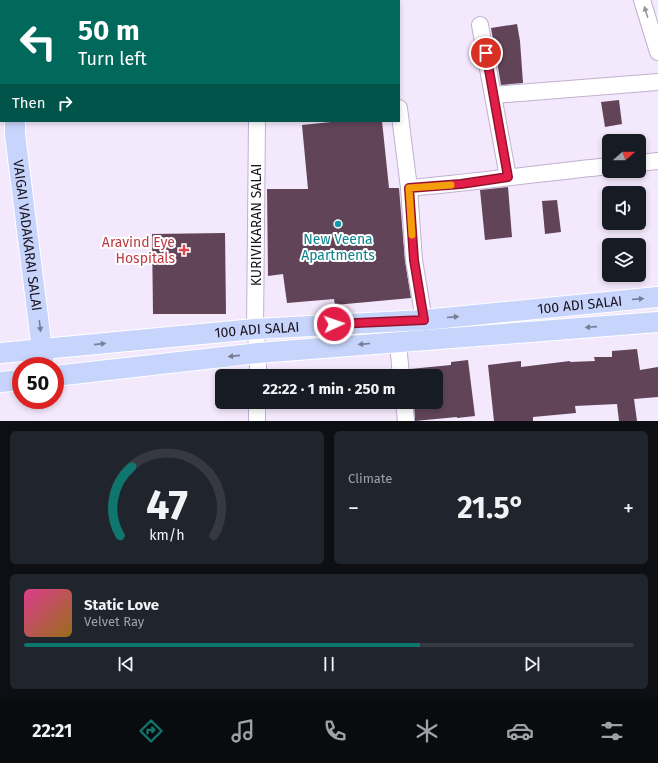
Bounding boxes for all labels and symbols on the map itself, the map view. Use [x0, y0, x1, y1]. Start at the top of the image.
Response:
one-way arrow [643, 6, 649, 18]
pin [469, 36, 503, 70]
north arrow [602, 134, 646, 178]
street label: VAIGAI VADAKARAI SALAI [10, 159, 46, 312]
street label: KURIVIKARAN SALAI [248, 164, 265, 286]
marker: New Veena Apartments [333, 219, 343, 229]
place label: New Veena Apartments [301, 231, 375, 264]
place label: Aravind Eye Hospitals [102, 234, 175, 267]
marker: Aravind Eye Hospitals [178, 244, 190, 256]
street label: 100 ADI SALAI [537, 292, 623, 317]
one-way arrow [632, 296, 644, 303]
position arrow [313, 303, 355, 345]
one-way arrow [447, 314, 459, 320]
street label: 100 ADI SALAI [214, 318, 300, 341]
one-way arrow [37, 320, 43, 333]
one-way arrow [585, 324, 597, 331]
one-way arrow [94, 341, 106, 347]
one-way arrow [358, 341, 370, 348]
one-way arrow [228, 352, 240, 359]
speed limit sign: 50 [12, 357, 64, 409]

